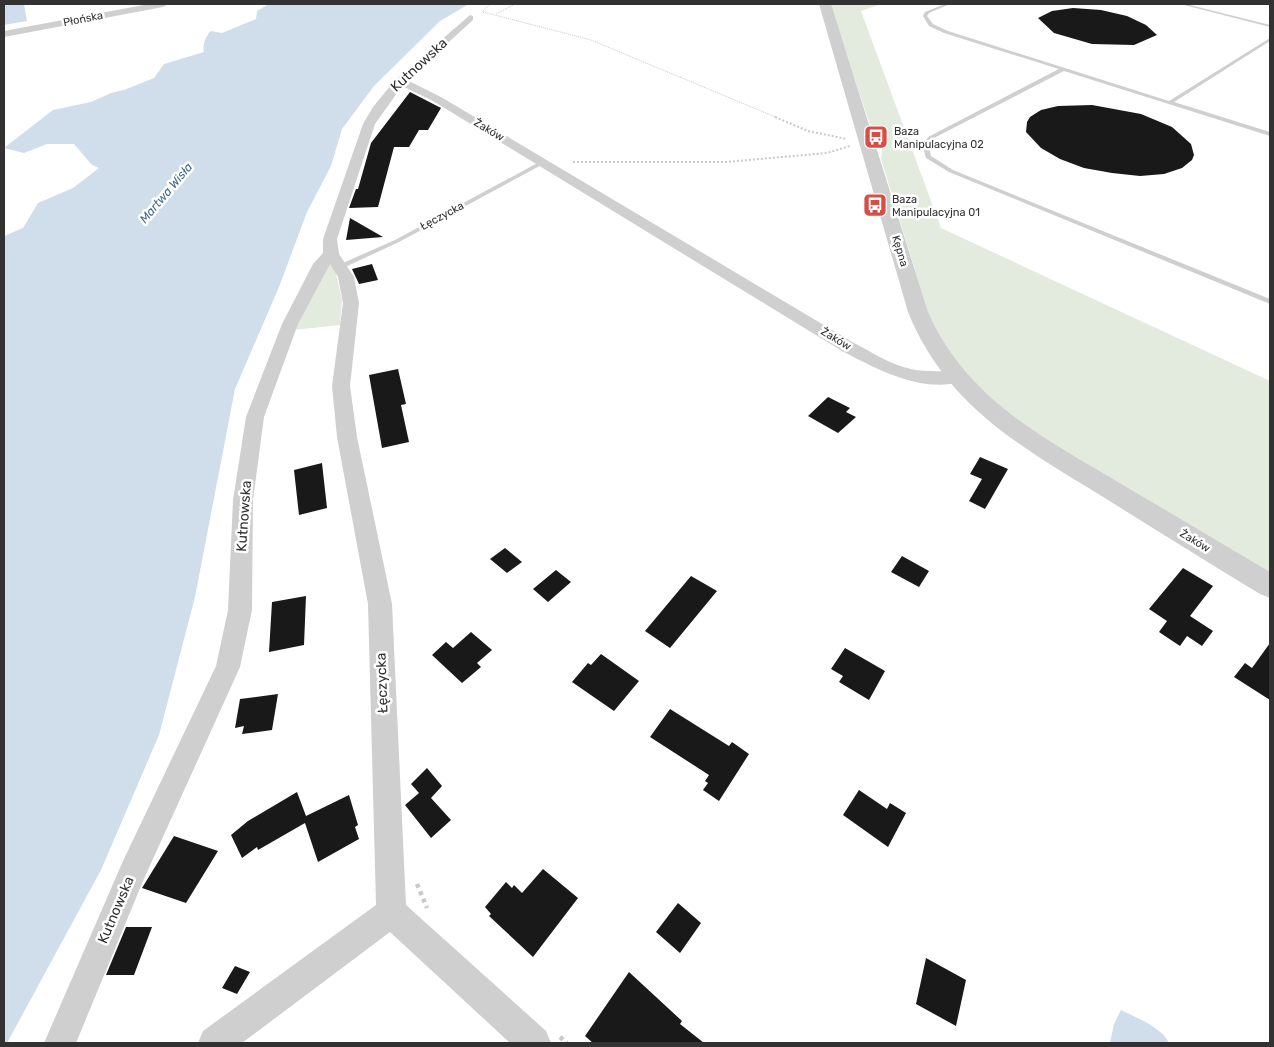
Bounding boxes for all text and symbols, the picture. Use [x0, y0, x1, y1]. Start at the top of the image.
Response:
street label: Płońska [62, 9, 104, 29]
street label: Kutnowska [387, 34, 451, 96]
street label: Żaków [471, 115, 507, 144]
bus stop icon: Baza Manipulacyjna 02 [863, 124, 889, 150]
place label: Baza Manipulacyjna 02 [894, 125, 984, 151]
water label: Martwa Wisła [137, 160, 195, 226]
bus stop icon: Baza Manipulacyjna 01 [862, 192, 888, 218]
place label: Baza Manipulacyjna 01 [892, 193, 980, 219]
street label: Łęczycka [418, 199, 466, 233]
street label: Kępna [889, 234, 911, 268]
street label: Żaków [818, 324, 854, 353]
street label: Kutnowska [233, 480, 255, 552]
street label: Żaków [1177, 526, 1213, 555]
street label: Łęczycka [372, 652, 392, 714]
street label: Kutnowska [94, 874, 138, 946]

